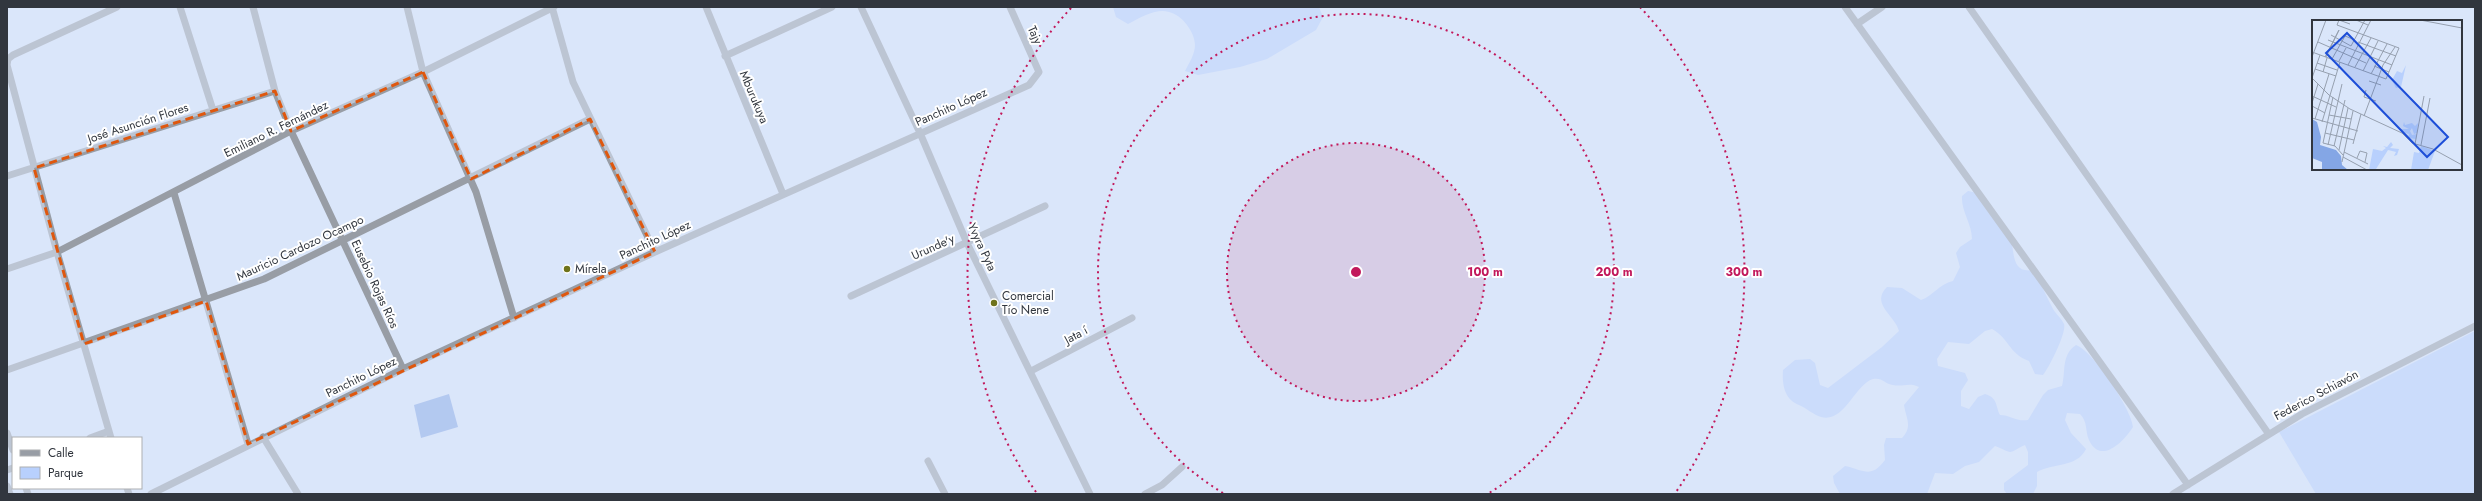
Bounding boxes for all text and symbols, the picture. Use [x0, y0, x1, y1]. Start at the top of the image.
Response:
inset map [2312, 20, 2462, 170]
street label: Tajy [1023, 23, 1047, 48]
street label: Mburukuya [735, 68, 773, 126]
street label: Panchito López [912, 83, 990, 131]
street label: Emiliano R. Fernández [221, 96, 332, 162]
street label: José Asunción Flores [83, 98, 191, 148]
street label: Mauricio Cardozo Ocampo [233, 210, 367, 285]
street label: Panchito López [616, 215, 694, 264]
street label: Yvyra Pyta [963, 220, 1001, 274]
street label: Urunde'y [909, 229, 958, 264]
street label: Eusebio Rojas Ríos [347, 237, 403, 331]
place label: Mírela [575, 260, 607, 278]
text: 100 m [1467, 263, 1503, 281]
text: 200 m [1595, 263, 1633, 281]
text: 300 m [1726, 263, 1763, 281]
marker: Mírela [562, 264, 572, 274]
centre of rings [1349, 265, 1363, 279]
place label: Comercial Tío Nene [1002, 287, 1054, 319]
marker: Comercial Tío Nene [989, 298, 999, 308]
street label: Jata í [1059, 321, 1092, 350]
street label: Panchito López [323, 352, 400, 402]
street label: Federico Schiavón [2271, 365, 2361, 425]
legend [12, 437, 142, 489]
text: Calle [48, 444, 74, 462]
text: Parque [48, 464, 83, 482]

